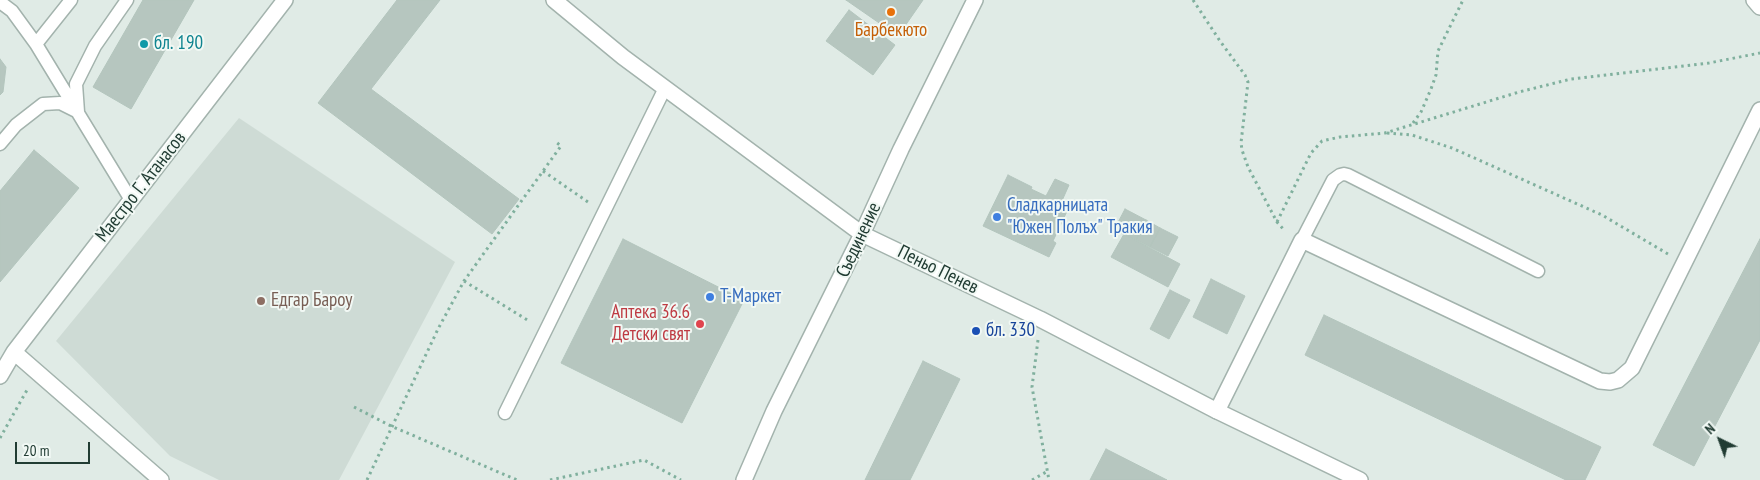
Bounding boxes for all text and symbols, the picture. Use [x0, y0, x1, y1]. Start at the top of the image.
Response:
marker: Барбекюто [885, 6, 897, 18]
place label: Барбекюто [855, 20, 927, 42]
place label: бл. 190 [154, 33, 203, 55]
marker: бл. 190 [138, 38, 150, 50]
street label: Маестро Г. Атанасов [91, 127, 191, 247]
place label: Сладкарницата "Южен Полъх" Тракия [1007, 195, 1152, 239]
street label: Съединение [832, 199, 886, 281]
marker: Сладкарницата "Южен Полъх" Тракия [991, 211, 1003, 223]
street label: Пеньо Пенев [894, 241, 982, 299]
place label: Т-Маркет [720, 286, 781, 308]
place label: Едгар Бароу [271, 290, 352, 312]
marker: Т-Маркет [704, 291, 716, 303]
marker: Едгар Бароу [255, 295, 267, 307]
place label: Аптека 36.6 Детски свят [611, 302, 690, 346]
marker: Аптека 36.6 Детски свят [694, 318, 706, 330]
place label: бл. 330 [986, 320, 1035, 342]
marker: бл. 330 [970, 325, 982, 337]
north arrow [1695, 415, 1745, 465]
text: N [1701, 420, 1719, 438]
scale bar [18, 432, 92, 464]
text: 20 m [23, 441, 49, 460]

